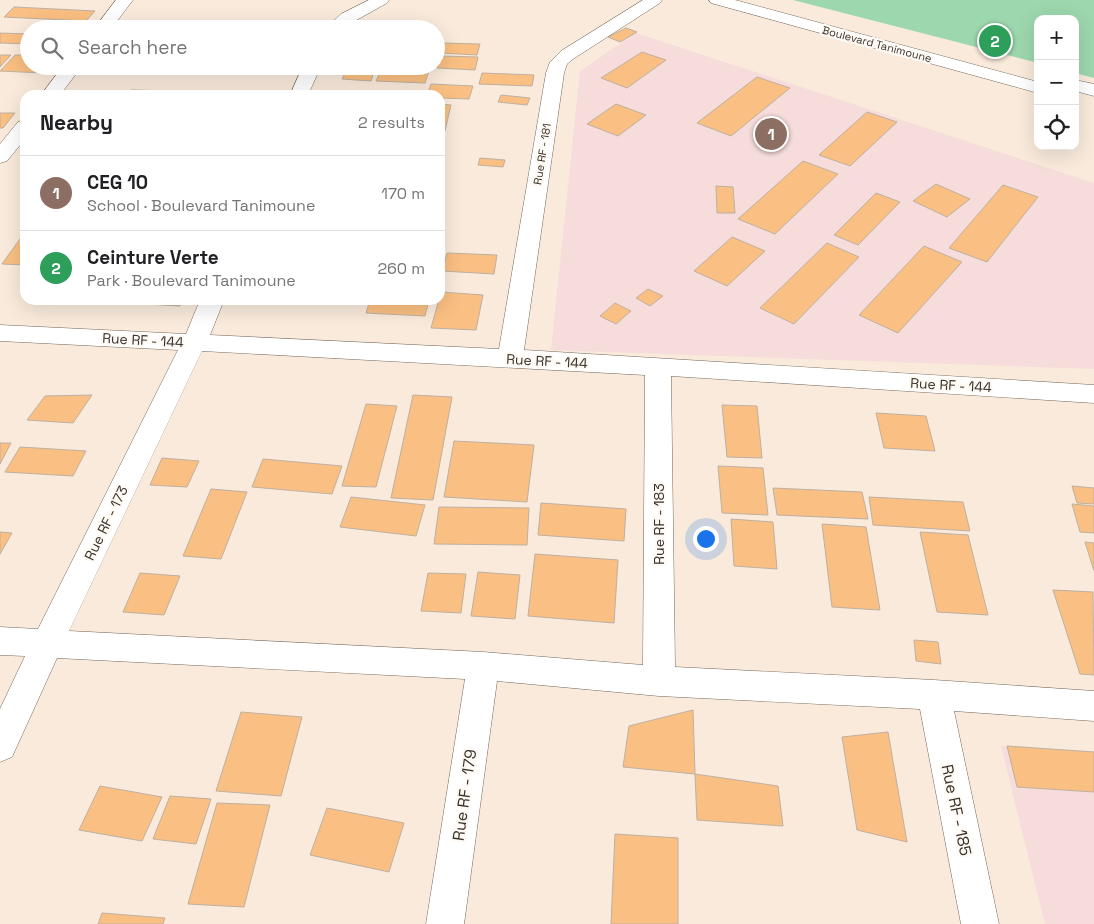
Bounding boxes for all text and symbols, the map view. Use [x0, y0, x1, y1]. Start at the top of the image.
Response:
map controls [1034, 15, 1079, 150]
button: + [1034, 15, 1079, 60]
search box [20, 20, 445, 75]
pin: 2 [979, 22, 1011, 60]
street label: Boulevard Tanimoune [821, 23, 933, 65]
icon: search [38, 34, 66, 62]
text: Search here [78, 35, 188, 60]
button: − [1034, 60, 1079, 105]
button: locate [1034, 105, 1079, 150]
text: Nearby [40, 109, 113, 136]
text: 2 results [358, 112, 425, 133]
pin: 1 [755, 115, 787, 153]
street label: Rue RF - 181 [530, 122, 554, 186]
text: CEG 10 [87, 170, 148, 195]
text: 1 [52, 183, 60, 204]
text: 170 m [381, 183, 425, 204]
text: School · Boulevard Tanimoune [87, 195, 315, 216]
text: Ceinture Verte [87, 245, 219, 270]
text: 2 [51, 258, 61, 279]
text: 260 m [377, 258, 425, 279]
text: Park · Boulevard Tanimoune [87, 270, 296, 291]
street label: Rue RF - 144 [102, 329, 185, 351]
street label: Rue RF - 144 [506, 350, 589, 372]
street label: Rue RF - 144 [910, 374, 993, 396]
street label: Rue RF - 173 [80, 483, 132, 563]
street label: Rue RF - 183 [650, 483, 668, 565]
your location [693, 526, 719, 552]
street label: Rue RF - 179 [448, 748, 481, 842]
street label: Rue RF - 185 [937, 762, 976, 858]

